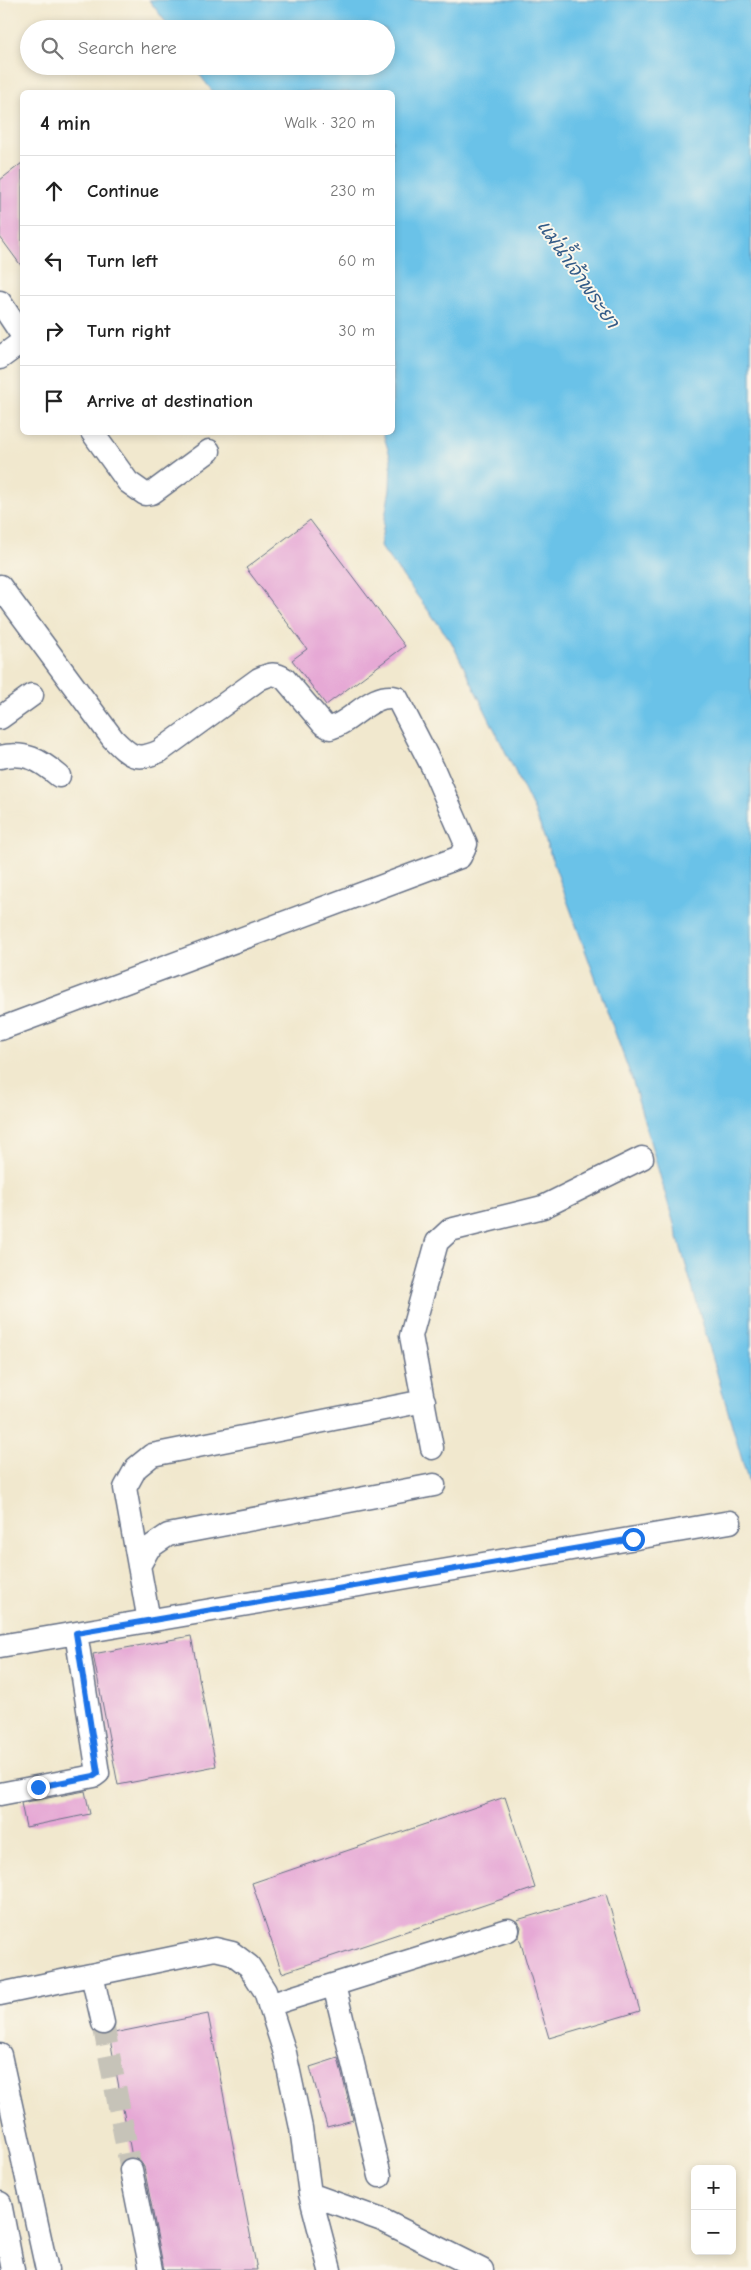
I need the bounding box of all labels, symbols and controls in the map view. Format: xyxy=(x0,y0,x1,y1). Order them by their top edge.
search box xyxy=(20,20,395,75)
icon: search xyxy=(38,34,66,62)
text: Search here xyxy=(78,37,177,59)
text: 4 min xyxy=(40,111,91,135)
text: Walk · 320 m xyxy=(284,114,375,132)
icon: ahead xyxy=(40,177,68,205)
text: Continue xyxy=(87,180,159,202)
text: 230 m xyxy=(330,182,375,200)
water label: แม่น้ำเจ้าพระยา xyxy=(533,212,630,334)
icon: left xyxy=(40,247,68,275)
text: Turn left xyxy=(87,250,158,272)
text: 60 m xyxy=(338,252,375,270)
icon: right xyxy=(40,317,68,345)
text: Turn right xyxy=(87,320,171,342)
text: 30 m xyxy=(339,322,375,340)
icon: arrive xyxy=(40,387,68,415)
text: Arrive at destination xyxy=(87,390,253,412)
route start xyxy=(622,1528,645,1551)
route end xyxy=(27,1776,50,1799)
map controls xyxy=(691,2165,736,2255)
button: + xyxy=(691,2165,736,2210)
button: − xyxy=(691,2210,736,2255)

